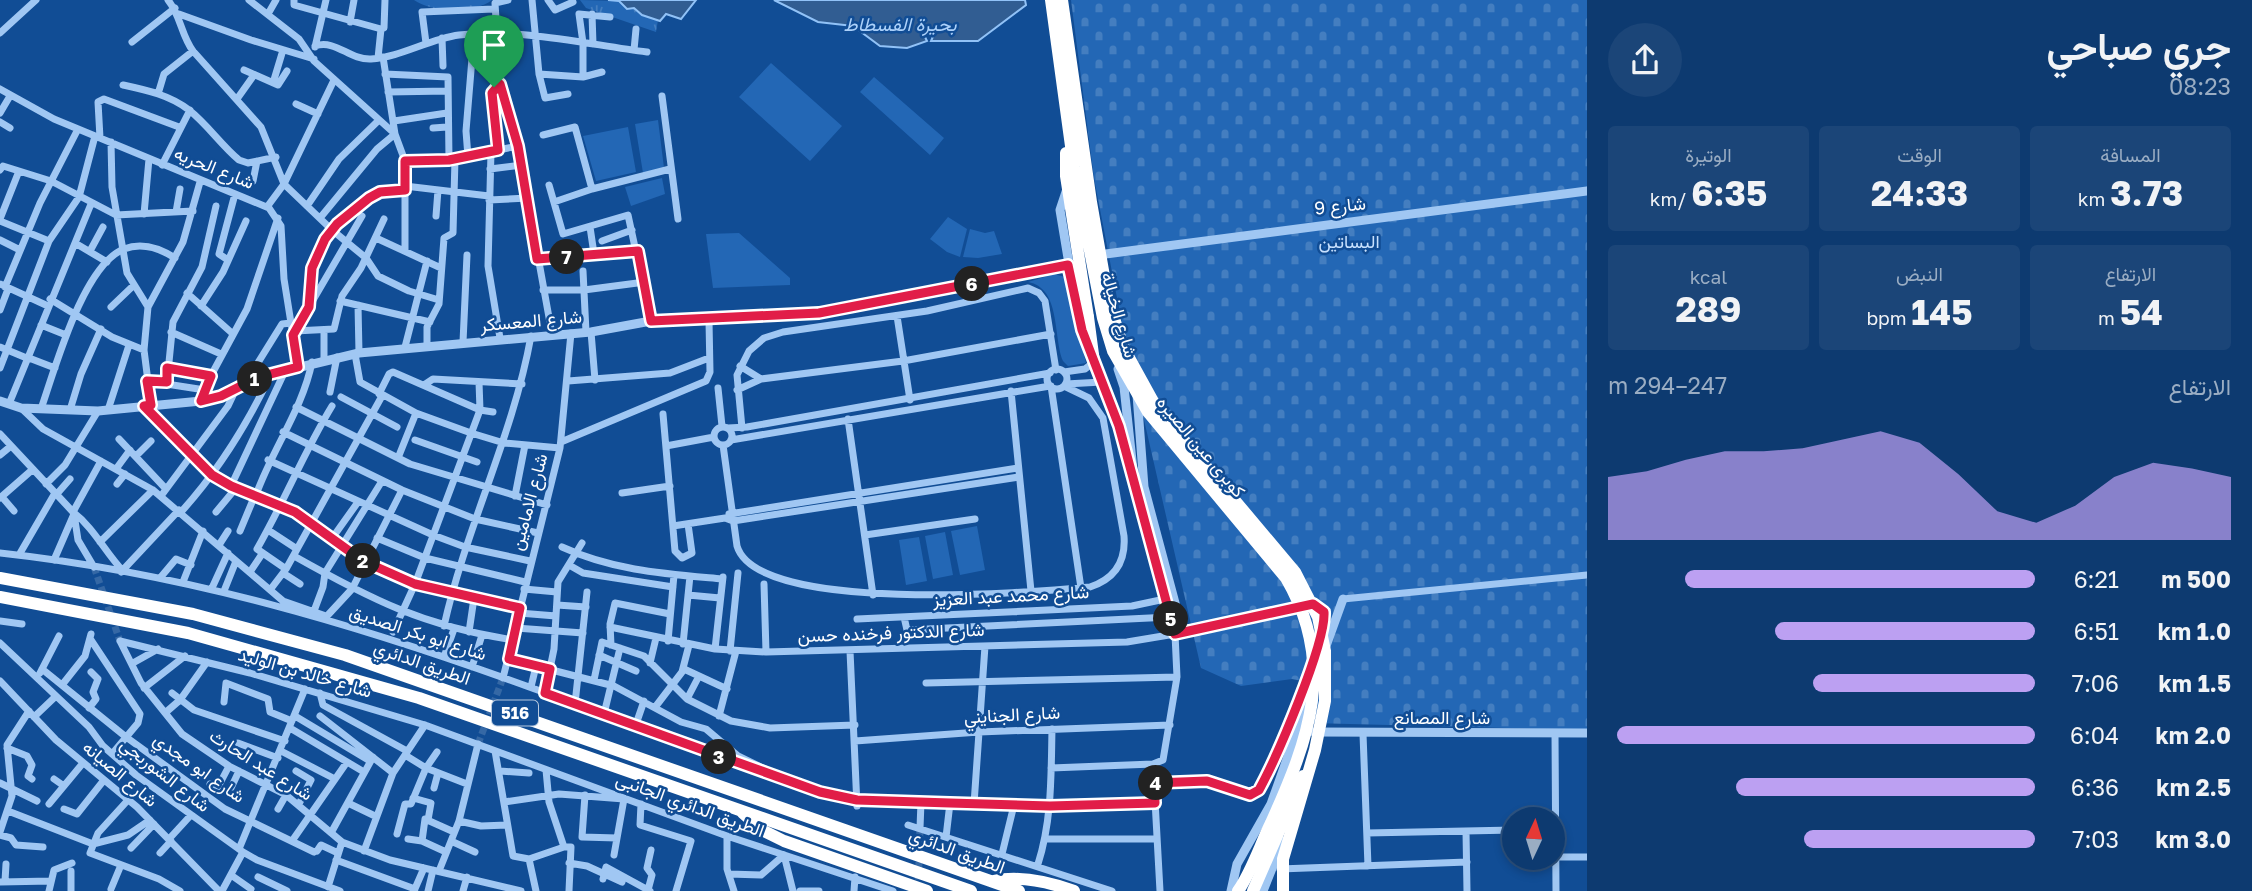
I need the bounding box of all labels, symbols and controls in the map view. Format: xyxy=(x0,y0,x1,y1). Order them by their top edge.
water label: بحيرة الفسطاط xyxy=(844,12,958,36)
pin xyxy=(464,15,524,87)
button: share xyxy=(1608,23,1682,97)
text: جري صباحي xyxy=(2047,23,2231,68)
icon: arrive xyxy=(475,26,513,64)
text: 08:23 xyxy=(2169,72,2231,100)
street label: شارع الحريه xyxy=(170,141,258,195)
text: الوتيرة xyxy=(1685,143,1732,166)
text: الوقت xyxy=(1897,143,1942,166)
text: المسافة xyxy=(2100,143,2161,166)
text: 6:35 xyxy=(1691,172,1767,214)
text: 24:33 xyxy=(1871,172,1968,214)
text: 3.73 xyxy=(2110,172,2183,214)
text: /km xyxy=(1650,187,1691,210)
text: km xyxy=(2078,187,2110,210)
street label: شارع 9 xyxy=(1313,191,1367,221)
park label: البساتين xyxy=(1318,230,1380,253)
pin: 7 xyxy=(550,240,584,274)
text: 7 xyxy=(561,245,572,268)
text: النبض xyxy=(1896,262,1943,285)
text: الارتفاع xyxy=(2105,262,2156,285)
text: kcal xyxy=(1690,265,1727,288)
pin: 6 xyxy=(954,266,990,302)
street label: شارع الخيالة xyxy=(1095,269,1143,361)
text: 6 xyxy=(965,272,978,295)
text: 289 xyxy=(1676,288,1741,330)
text: 145 xyxy=(1911,291,1973,333)
text: 54 xyxy=(2120,291,2163,333)
street label: شارع المعسكر xyxy=(478,305,583,337)
text: bpm xyxy=(1866,306,1911,329)
text: m xyxy=(2098,306,2120,329)
pin: 1 xyxy=(238,362,272,396)
text: 1 xyxy=(250,367,259,390)
text: 247–294 m xyxy=(1608,371,1727,399)
text: الارتفاع xyxy=(2169,372,2231,400)
street label: كوبرى عين الصيره xyxy=(1152,391,1250,502)
street label: شارع الامامين xyxy=(505,451,553,553)
pin: 2 xyxy=(346,544,380,578)
text: 2 xyxy=(357,549,368,572)
text: 6:21 xyxy=(2074,565,2119,593)
text: 500 m xyxy=(2161,565,2231,593)
street label: شارع محمد عبد العزيز xyxy=(931,580,1090,612)
street label: شارع ابو بكر الصديق xyxy=(347,600,489,666)
pin: 5 xyxy=(1154,602,1188,636)
text: 5 xyxy=(1165,607,1176,630)
text: 6:51 xyxy=(2074,617,2119,645)
text: 1.0 km xyxy=(2158,617,2231,645)
street label: شارع الدكتور فرخنده حسن xyxy=(797,618,985,648)
street label: الطريق الدائري xyxy=(369,635,474,694)
street label: شارع خالد بن الوليد xyxy=(235,642,375,704)
text: 7:06 xyxy=(2072,669,2119,697)
text: 1.5 km xyxy=(2159,669,2231,697)
road number: 516 xyxy=(492,700,538,726)
street label: شارع الجنايني xyxy=(963,700,1061,733)
street label: شارع المصانع xyxy=(1394,706,1490,730)
text: 6:04 xyxy=(2070,721,2119,749)
text: 2.0 km xyxy=(2155,721,2231,749)
street label: شارع عبد الحارث xyxy=(205,724,317,806)
street label: شارع ابو مجدي xyxy=(147,728,250,811)
street label: شارع الشوربجي xyxy=(113,732,215,820)
street label: شارع الصيانه xyxy=(77,735,163,813)
pin: 3 xyxy=(702,740,736,774)
text: 3 xyxy=(713,745,724,768)
pin: 4 xyxy=(1138,766,1174,800)
street label: الطريق الدائري الجانبى xyxy=(611,767,768,846)
text: 4 xyxy=(1150,771,1161,794)
text: 6:36 xyxy=(2071,773,2119,801)
text: 2.5 km xyxy=(2156,773,2231,801)
north arrow xyxy=(1502,807,1564,870)
map controls xyxy=(1502,807,1565,870)
street label: الطريق الدائري xyxy=(905,822,1008,882)
text: 7:03 xyxy=(2072,825,2119,853)
text: 3.0 km xyxy=(2155,825,2231,853)

